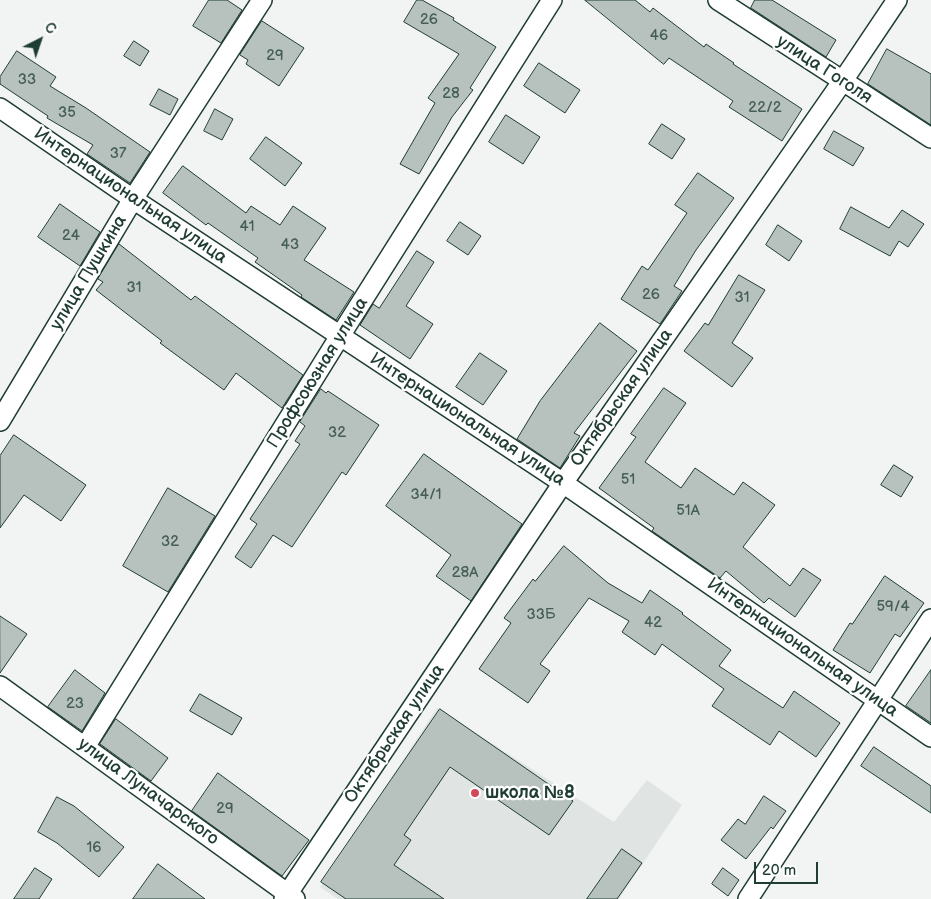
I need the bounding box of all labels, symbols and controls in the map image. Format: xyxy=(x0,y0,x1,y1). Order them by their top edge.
house number: 26 xyxy=(420,11,438,29)
north arrow xyxy=(15,15,65,65)
text: С xyxy=(41,19,59,38)
house number: 46 xyxy=(650,27,668,45)
street label: улица Гоголя xyxy=(772,31,876,109)
house number: 29 xyxy=(266,47,284,65)
house number: 33 xyxy=(18,71,36,89)
house number: 28 xyxy=(442,85,460,103)
house number: 22/2 xyxy=(748,99,782,117)
house number: 35 xyxy=(58,104,76,122)
street label: Интернациональная улица xyxy=(29,123,231,269)
house number: 37 xyxy=(110,145,126,163)
street label: улица Пушкина xyxy=(46,211,132,335)
house number: 41 xyxy=(240,218,254,236)
house number: 24 xyxy=(62,227,80,245)
house number: 43 xyxy=(281,236,299,254)
house number: 31 xyxy=(126,279,142,297)
house number: 26 xyxy=(642,286,660,304)
house number: 31 xyxy=(734,289,750,307)
street label: Профсоюзная улица xyxy=(263,294,373,452)
street label: Октябрьская улица xyxy=(566,325,678,471)
street label: Интернациональная улица xyxy=(365,349,569,491)
house number: 32 xyxy=(328,424,346,442)
house number: 51 xyxy=(621,471,635,489)
house number: 34/1 xyxy=(411,486,441,504)
house number: 51А xyxy=(676,502,700,520)
house number: 32 xyxy=(161,533,179,551)
house number: 28А xyxy=(452,564,478,582)
street label: Интернациональная улица xyxy=(702,574,902,722)
house number: 59/4 xyxy=(876,598,910,616)
house number: 33Б xyxy=(527,606,555,624)
house number: 42 xyxy=(644,614,662,632)
street label: Октябрьская улица xyxy=(340,660,450,808)
house number: 23 xyxy=(66,695,84,713)
street label: улица Луначарского xyxy=(73,734,223,850)
place label: школа №8 xyxy=(485,782,575,804)
marker: школа №8 xyxy=(469,787,481,799)
house number: 29 xyxy=(216,800,234,818)
house number: 16 xyxy=(87,839,101,857)
scale bar xyxy=(756,852,820,884)
text: 20 m xyxy=(762,861,796,880)

